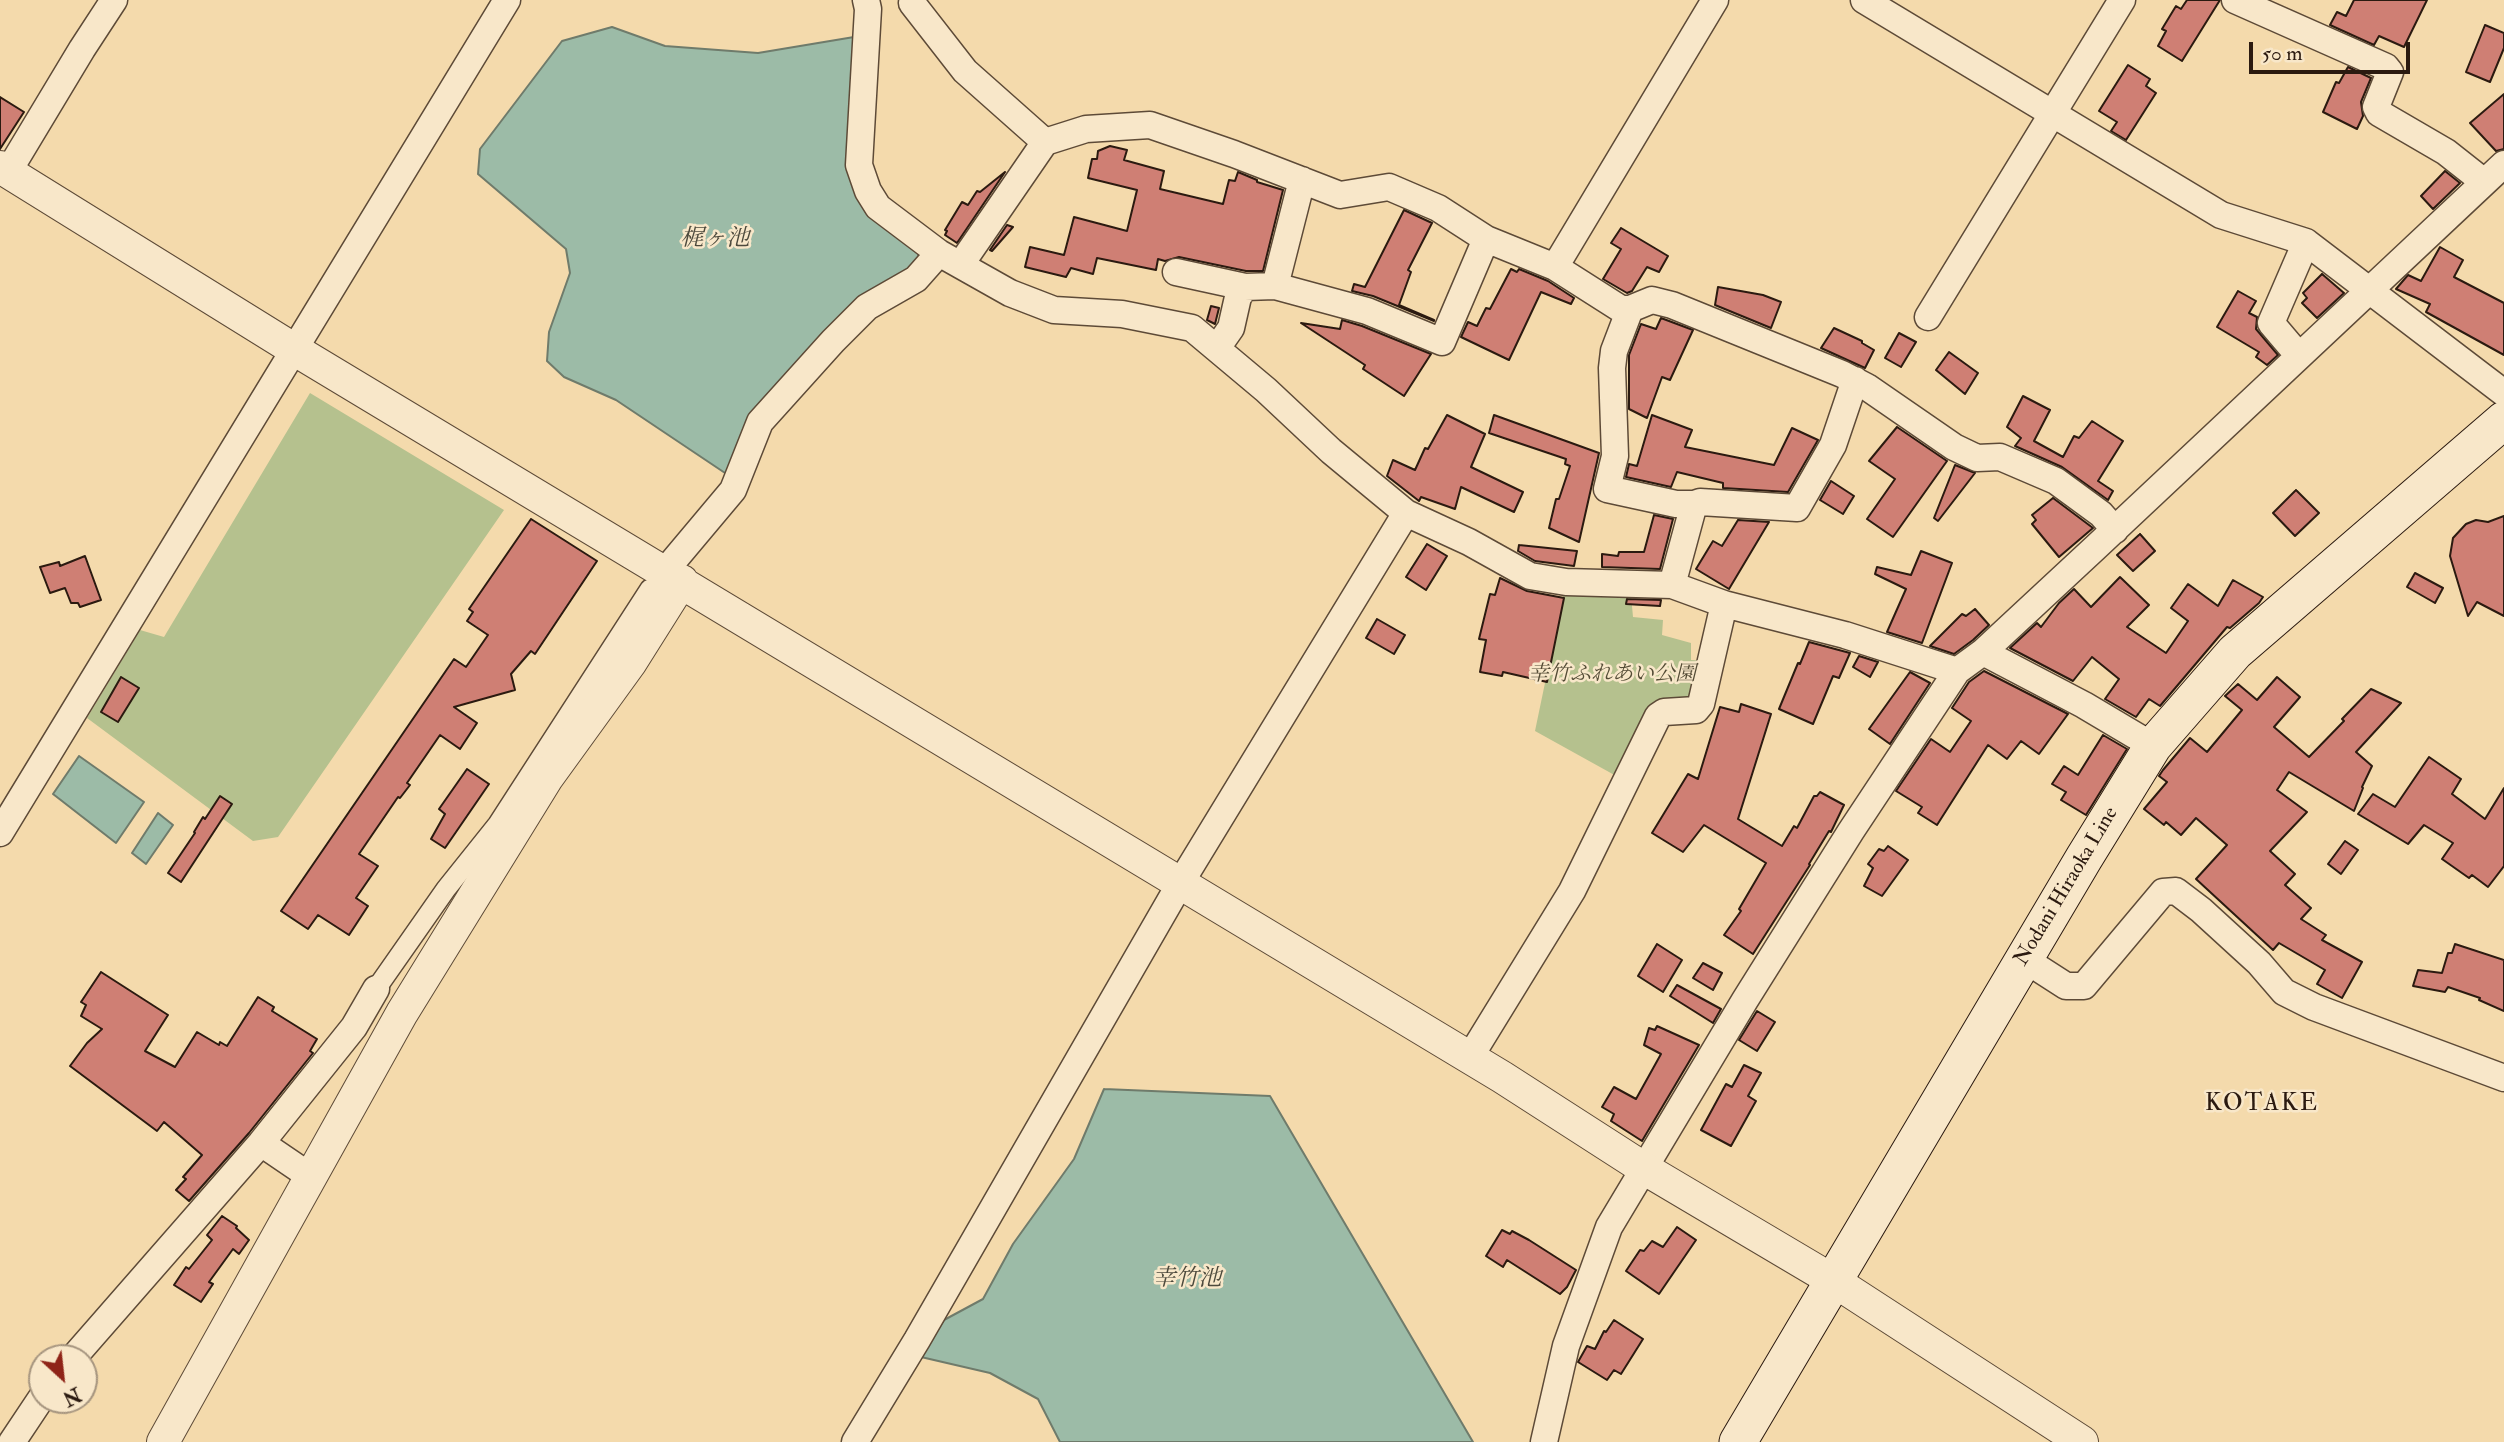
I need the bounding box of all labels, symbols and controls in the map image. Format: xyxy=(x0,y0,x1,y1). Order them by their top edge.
scale bar xyxy=(2252,28,2413,72)
text: 50 m xyxy=(2262,40,2303,67)
water label: 梶ヶ池 xyxy=(681,226,749,254)
park label: 幸竹ふれあい公園 xyxy=(1528,662,1696,688)
street label: Nodani Hiraoka Line xyxy=(2010,803,2124,971)
district label: KOTAKE xyxy=(2206,1091,2318,1119)
water label: 幸竹池 xyxy=(1153,1266,1221,1294)
north arrow xyxy=(28,1344,98,1414)
text: N xyxy=(59,1381,85,1410)

